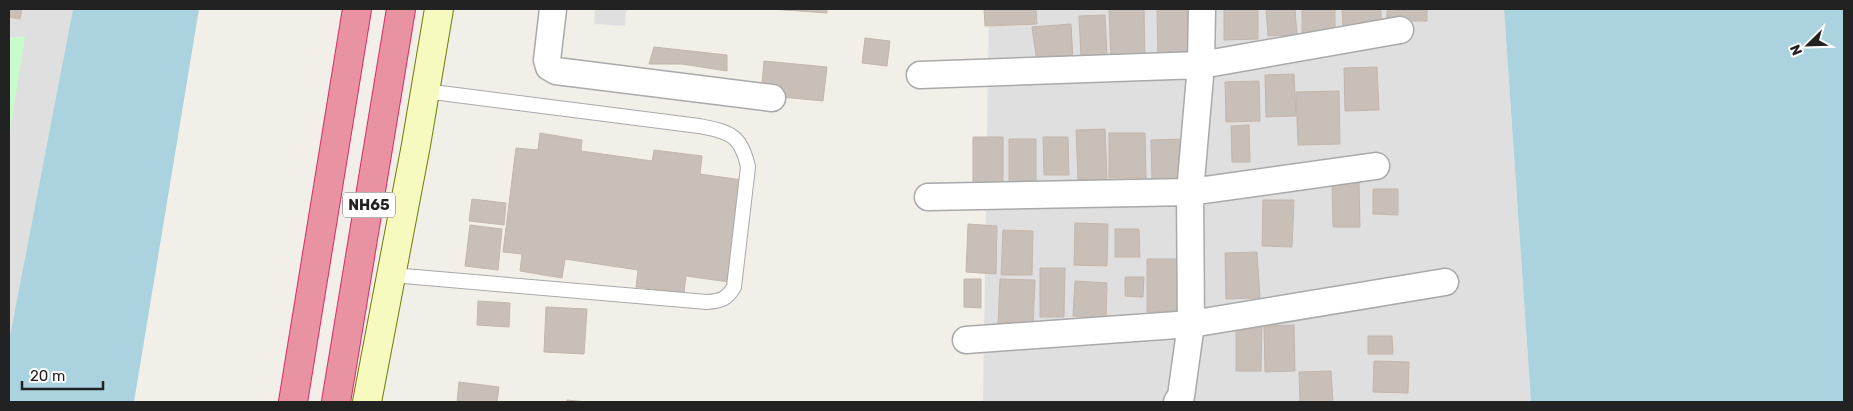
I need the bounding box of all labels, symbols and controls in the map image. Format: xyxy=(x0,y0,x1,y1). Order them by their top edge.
north arrow xyxy=(1783,20,1833,70)
text: N xyxy=(1787,42,1806,58)
road number: NH65 xyxy=(343,192,395,218)
scale bar xyxy=(22,358,104,390)
text: 20 m xyxy=(30,367,65,385)

